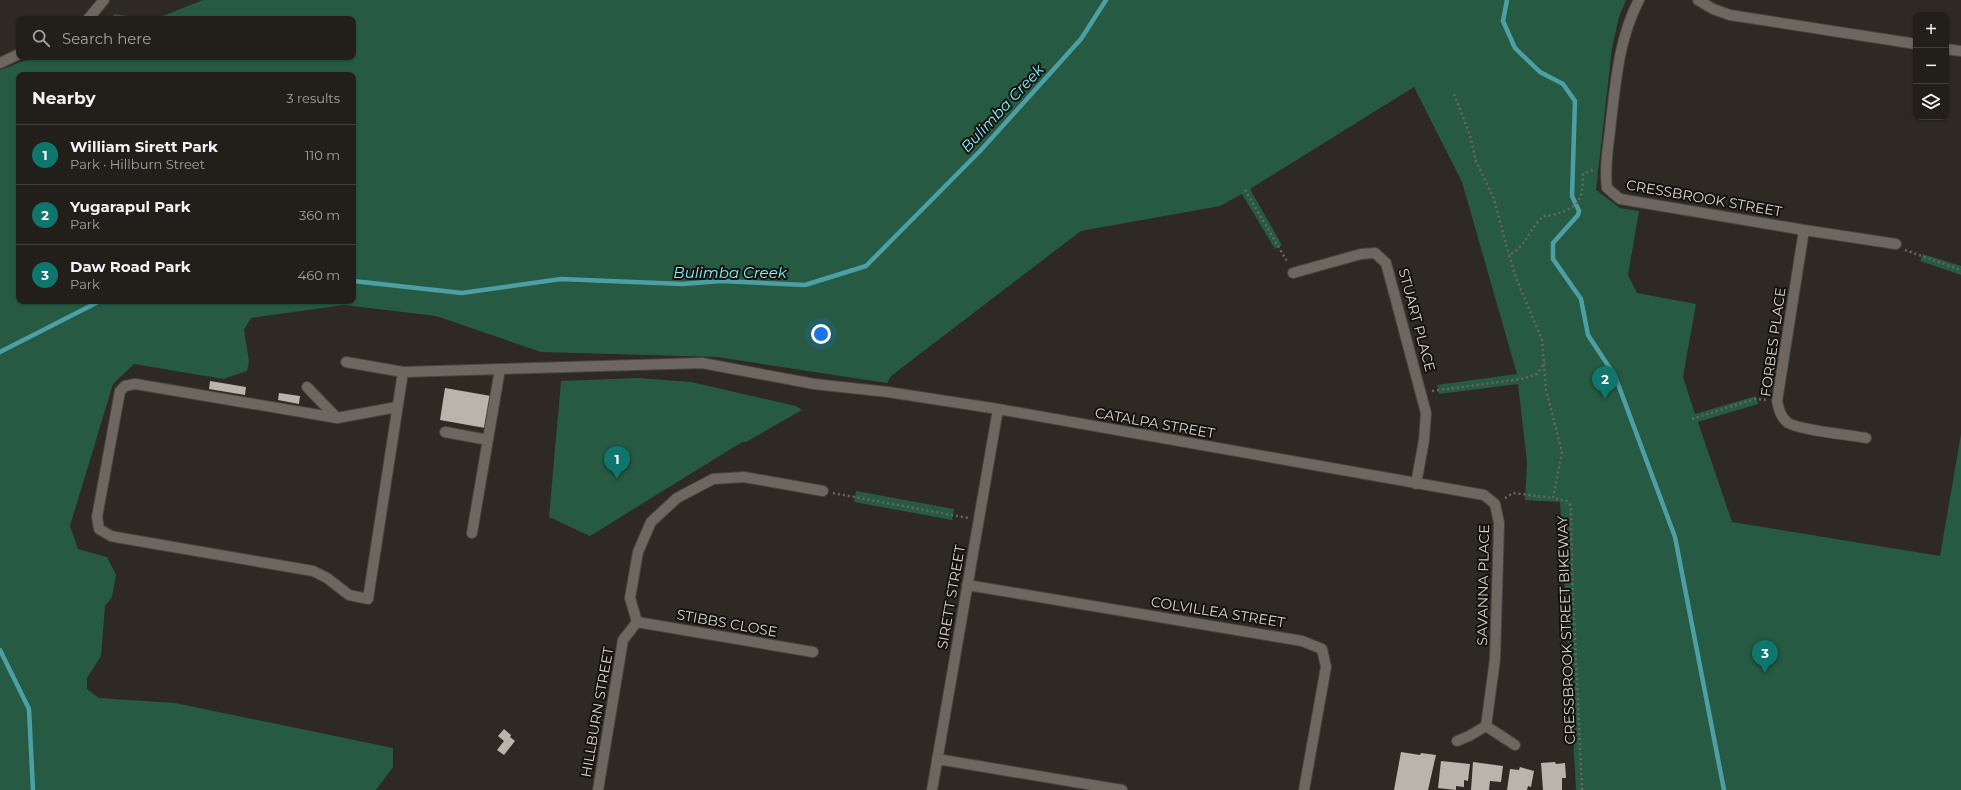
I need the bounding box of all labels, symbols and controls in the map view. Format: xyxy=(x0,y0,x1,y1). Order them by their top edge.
map controls xyxy=(1913,12,1949,120)
button: + xyxy=(1913,12,1949,48)
search box xyxy=(16,16,356,60)
icon: search xyxy=(30,27,52,49)
text: Search here xyxy=(62,29,151,48)
button: − xyxy=(1913,48,1949,84)
water label: Bulimba Creek xyxy=(956,59,1048,156)
button: layers xyxy=(1913,84,1949,120)
text: Nearby xyxy=(32,88,96,108)
text: 3 results xyxy=(286,90,340,106)
text: William Sirett Park xyxy=(70,137,218,156)
text: 1 xyxy=(42,147,48,163)
text: 110 m xyxy=(305,147,340,163)
text: Park · Hillburn Street xyxy=(70,156,205,172)
street label: CRESSBROOK STREET xyxy=(1625,175,1783,221)
text: Yugarapul Park xyxy=(70,197,190,216)
text: 2 xyxy=(41,207,49,223)
text: 360 m xyxy=(299,207,340,223)
text: Park xyxy=(70,216,100,232)
text: Daw Road Park xyxy=(70,257,191,276)
water label: Bulimba Creek xyxy=(673,263,788,282)
street label: STUART PLACE xyxy=(1395,266,1439,374)
text: 3 xyxy=(41,267,49,283)
text: 460 m xyxy=(298,267,340,283)
text: Park xyxy=(70,276,100,292)
street label: FORBES PLACE xyxy=(1756,286,1790,398)
your location xyxy=(811,324,831,344)
pin: 2 xyxy=(1592,366,1618,399)
street label: CATALPA STREET xyxy=(1094,404,1216,442)
pin: 1 xyxy=(604,446,630,479)
street label: CRESSBROOK STREET BIKEWAY xyxy=(1553,515,1579,745)
street label: SAVANNA PLACE xyxy=(1473,524,1493,646)
street label: SIRETT STREET xyxy=(933,543,969,651)
street label: COLVILLEA STREET xyxy=(1150,593,1286,631)
street label: STIBBS CLOSE xyxy=(675,605,779,641)
pin: 3 xyxy=(1752,640,1778,673)
street label: HILLBURN STREET xyxy=(577,645,617,779)

